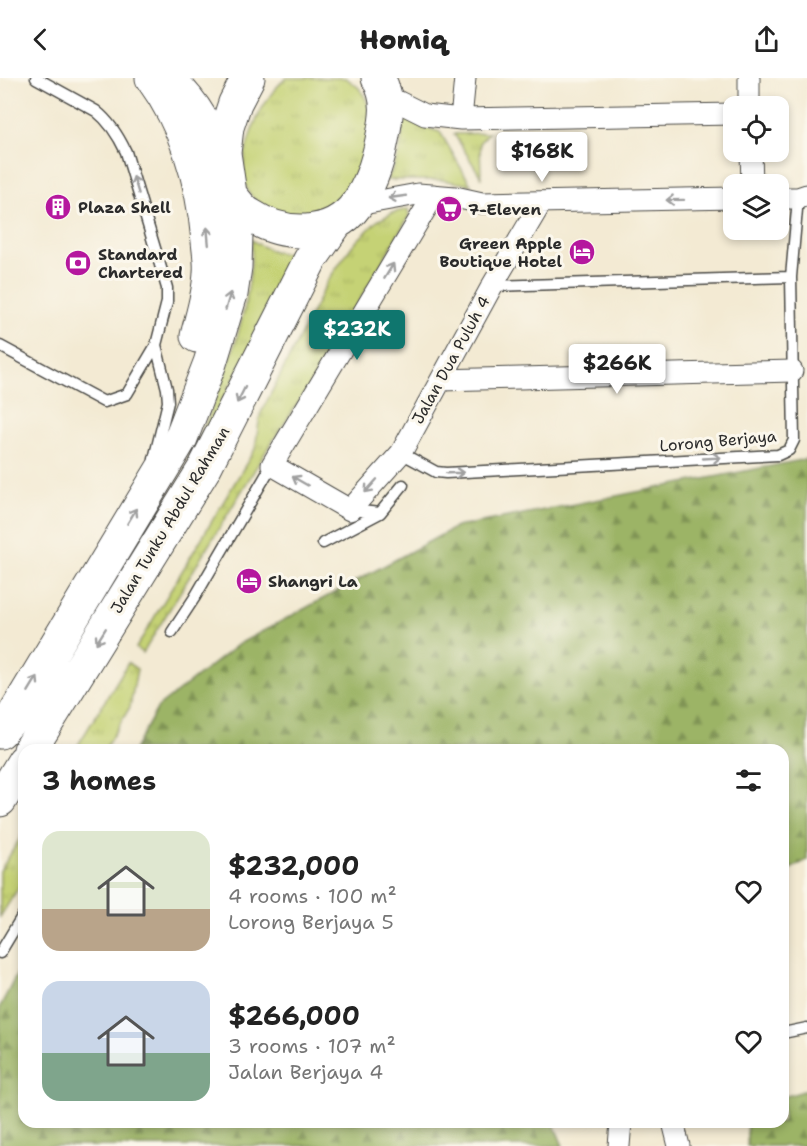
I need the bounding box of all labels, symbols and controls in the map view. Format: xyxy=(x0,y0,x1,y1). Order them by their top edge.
text: Homiq xyxy=(359,21,448,58)
icon: back xyxy=(24,23,57,56)
icon: share xyxy=(750,23,783,56)
map controls xyxy=(723,96,789,240)
button: locate xyxy=(723,96,789,162)
pin: $168K xyxy=(500,132,584,183)
text: $168K xyxy=(510,138,574,164)
button: layers xyxy=(723,174,789,240)
one-way arrow xyxy=(130,175,141,194)
one-way arrow xyxy=(388,191,408,202)
building icon: Plaza Shell xyxy=(43,192,73,222)
supermarket icon: 7-Eleven xyxy=(434,194,464,224)
one-way arrow xyxy=(666,194,686,205)
place label: Plaza Shell xyxy=(78,197,171,218)
place label: 7-Eleven xyxy=(468,199,541,220)
one-way arrow xyxy=(202,227,213,247)
place label: Green Apple Boutique Hotel xyxy=(439,233,562,272)
hotel icon: Green Apple Boutique Hotel xyxy=(567,237,597,267)
place label: Standard Chartered xyxy=(98,244,183,283)
bank icon: Standard Chartered xyxy=(63,248,93,278)
one-way arrow xyxy=(383,263,395,280)
one-way arrow xyxy=(223,292,235,311)
street label: Jalan Dua Puluh 4 xyxy=(407,292,495,428)
pin: $232K xyxy=(315,310,399,361)
text: $232K xyxy=(323,316,391,342)
pin: $266K xyxy=(575,344,659,395)
text: $266K xyxy=(583,350,651,376)
one-way arrow xyxy=(235,386,247,404)
street label: Jalan Tunku Abdul Rahman xyxy=(106,423,234,617)
street label: Lorong Berjaya xyxy=(659,425,777,457)
one-way arrow xyxy=(702,453,722,464)
one-way arrow xyxy=(444,467,464,478)
one-way arrow xyxy=(291,474,308,486)
one-way arrow xyxy=(364,479,378,494)
one-way arrow xyxy=(127,508,139,525)
hotel icon: Shangri La xyxy=(234,566,264,596)
place label: Shangri La xyxy=(268,571,358,592)
one-way arrow xyxy=(94,627,106,644)
one-way arrow xyxy=(27,676,39,693)
text: 3 homes xyxy=(42,763,156,798)
icon: filters xyxy=(732,764,765,797)
text: $232,000 xyxy=(228,848,359,883)
icon: home xyxy=(90,855,162,927)
icon: heart xyxy=(732,875,765,908)
text: 4 rooms · 100 m² xyxy=(228,883,397,909)
text: Lorong Berjaya 5 xyxy=(228,909,394,935)
text: $266,000 xyxy=(228,998,360,1033)
icon: home xyxy=(90,1005,162,1077)
icon: heart xyxy=(732,1025,765,1058)
text: 3 rooms · 107 m² xyxy=(228,1033,396,1059)
text: Jalan Berjaya 4 xyxy=(228,1059,383,1085)

